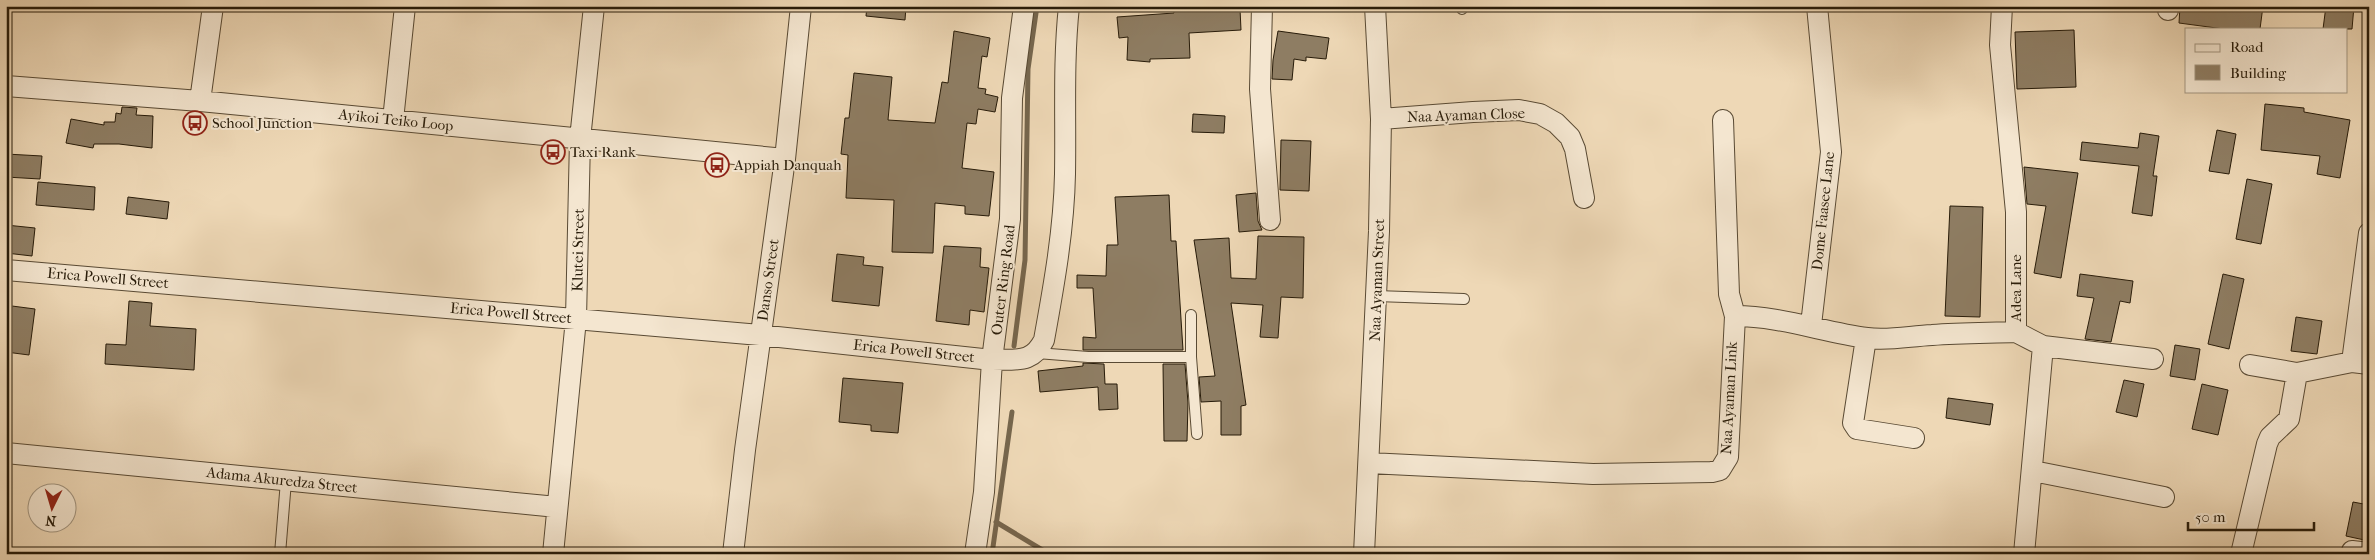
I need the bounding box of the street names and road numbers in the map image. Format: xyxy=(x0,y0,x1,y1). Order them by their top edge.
street label: Naa Ayaman Close xyxy=(1407,104,1526,126)
street label: Ayikoi Teiko Loop xyxy=(337,105,454,135)
street label: Dome Faasee Lane xyxy=(1808,150,1838,271)
street label: Klutei Street xyxy=(568,208,588,292)
street label: Naa Ayaman Street xyxy=(1366,218,1388,342)
street label: Outer Ring Road xyxy=(987,223,1019,336)
street label: Danso Street xyxy=(753,237,783,322)
street label: Adea Lane xyxy=(2007,254,2025,323)
street label: Erica Powell Street xyxy=(46,264,170,292)
street label: Erica Powell Street xyxy=(449,299,573,327)
street label: Erica Powell Street xyxy=(852,336,976,366)
street label: Naa Ayaman Link xyxy=(1717,341,1741,455)
street label: Adama Akuredza Street xyxy=(205,463,359,497)

